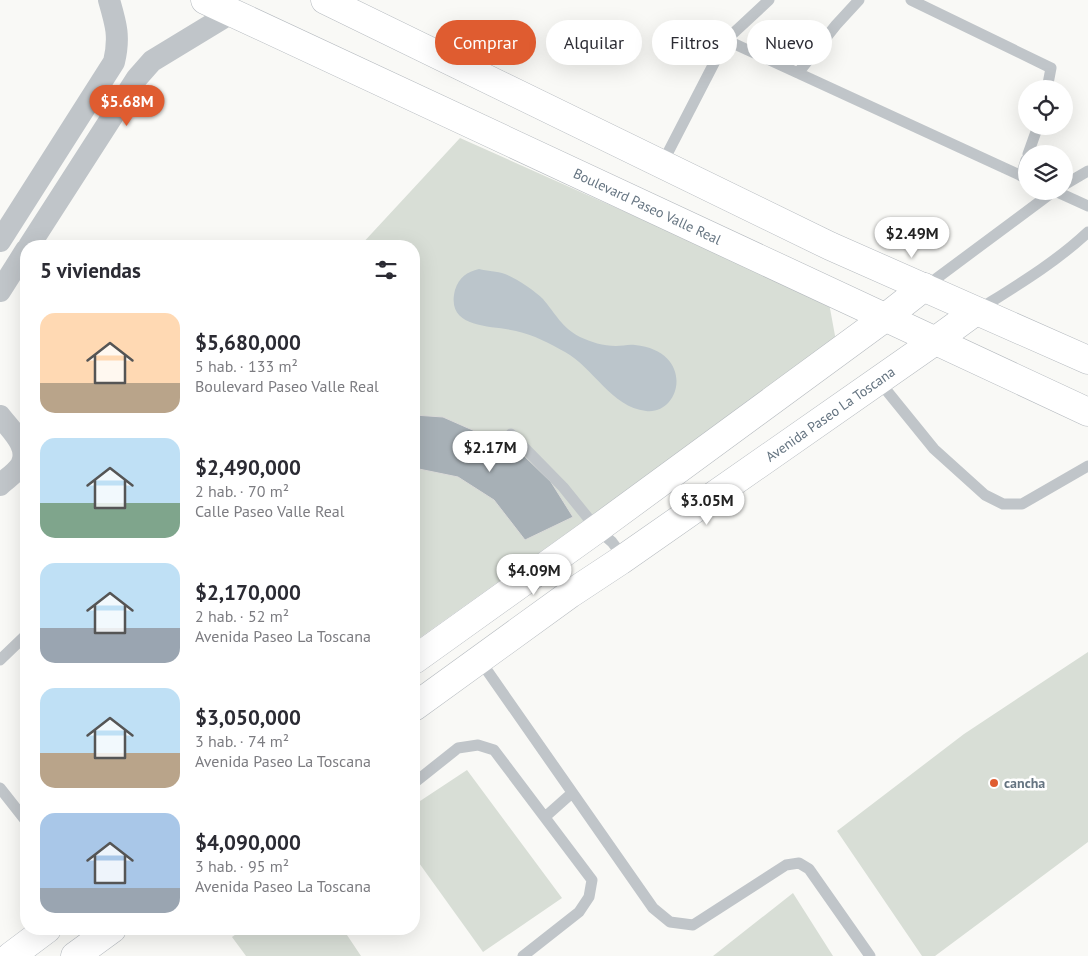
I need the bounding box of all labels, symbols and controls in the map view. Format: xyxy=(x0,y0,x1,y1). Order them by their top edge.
chip: Comprar xyxy=(435,20,536,65)
chip: Alquilar xyxy=(546,20,642,65)
chip: Filtros xyxy=(652,20,737,65)
chip: Nuevo xyxy=(747,20,832,65)
map controls xyxy=(1018,80,1073,200)
button: locate xyxy=(1018,80,1073,135)
pin: $5.68M xyxy=(86,84,168,127)
text: $5.68M xyxy=(100,91,154,111)
button: layers xyxy=(1018,145,1073,200)
street label: Boulevard Paseo Valle Real xyxy=(570,164,724,249)
pin: $2.49M xyxy=(871,216,953,259)
text: $2.49M xyxy=(885,223,939,243)
icon: filters xyxy=(372,256,400,284)
text: 5 viviendas xyxy=(40,257,141,284)
text: $5,680,000 xyxy=(195,329,301,356)
icon: home xyxy=(80,333,140,393)
text: 5 hab. · 133 m² xyxy=(195,356,298,376)
street label: Avenida Paseo La Toscana xyxy=(762,363,899,466)
text: Boulevard Paseo Valle Real xyxy=(195,376,379,396)
pin: $2.17M xyxy=(449,430,531,473)
text: $2.17M xyxy=(463,437,517,457)
text: $2,490,000 xyxy=(195,454,301,481)
icon: home xyxy=(80,458,140,518)
text: 2 hab. · 70 m² xyxy=(195,481,289,501)
pin: $3.05M xyxy=(666,484,748,526)
text: $3.05M xyxy=(680,490,734,510)
text: Calle Paseo Valle Real xyxy=(195,501,344,521)
pin: $4.09M xyxy=(493,554,575,596)
text: $4.09M xyxy=(507,560,561,580)
text: $2,170,000 xyxy=(195,579,301,606)
icon: home xyxy=(80,583,140,643)
text: 2 hab. · 52 m² xyxy=(195,606,289,626)
text: Avenida Paseo La Toscana xyxy=(195,626,371,646)
text: $3,050,000 xyxy=(195,704,301,731)
icon: home xyxy=(80,708,140,768)
text: 3 hab. · 74 m² xyxy=(195,731,289,751)
text: Avenida Paseo La Toscana xyxy=(195,751,371,771)
place label: cancha xyxy=(1004,774,1045,792)
marker: cancha xyxy=(988,777,1000,789)
text: $4,090,000 xyxy=(195,829,301,856)
icon: home xyxy=(80,833,140,893)
text: 3 hab. · 95 m² xyxy=(195,856,289,876)
text: Avenida Paseo La Toscana xyxy=(195,876,371,896)

